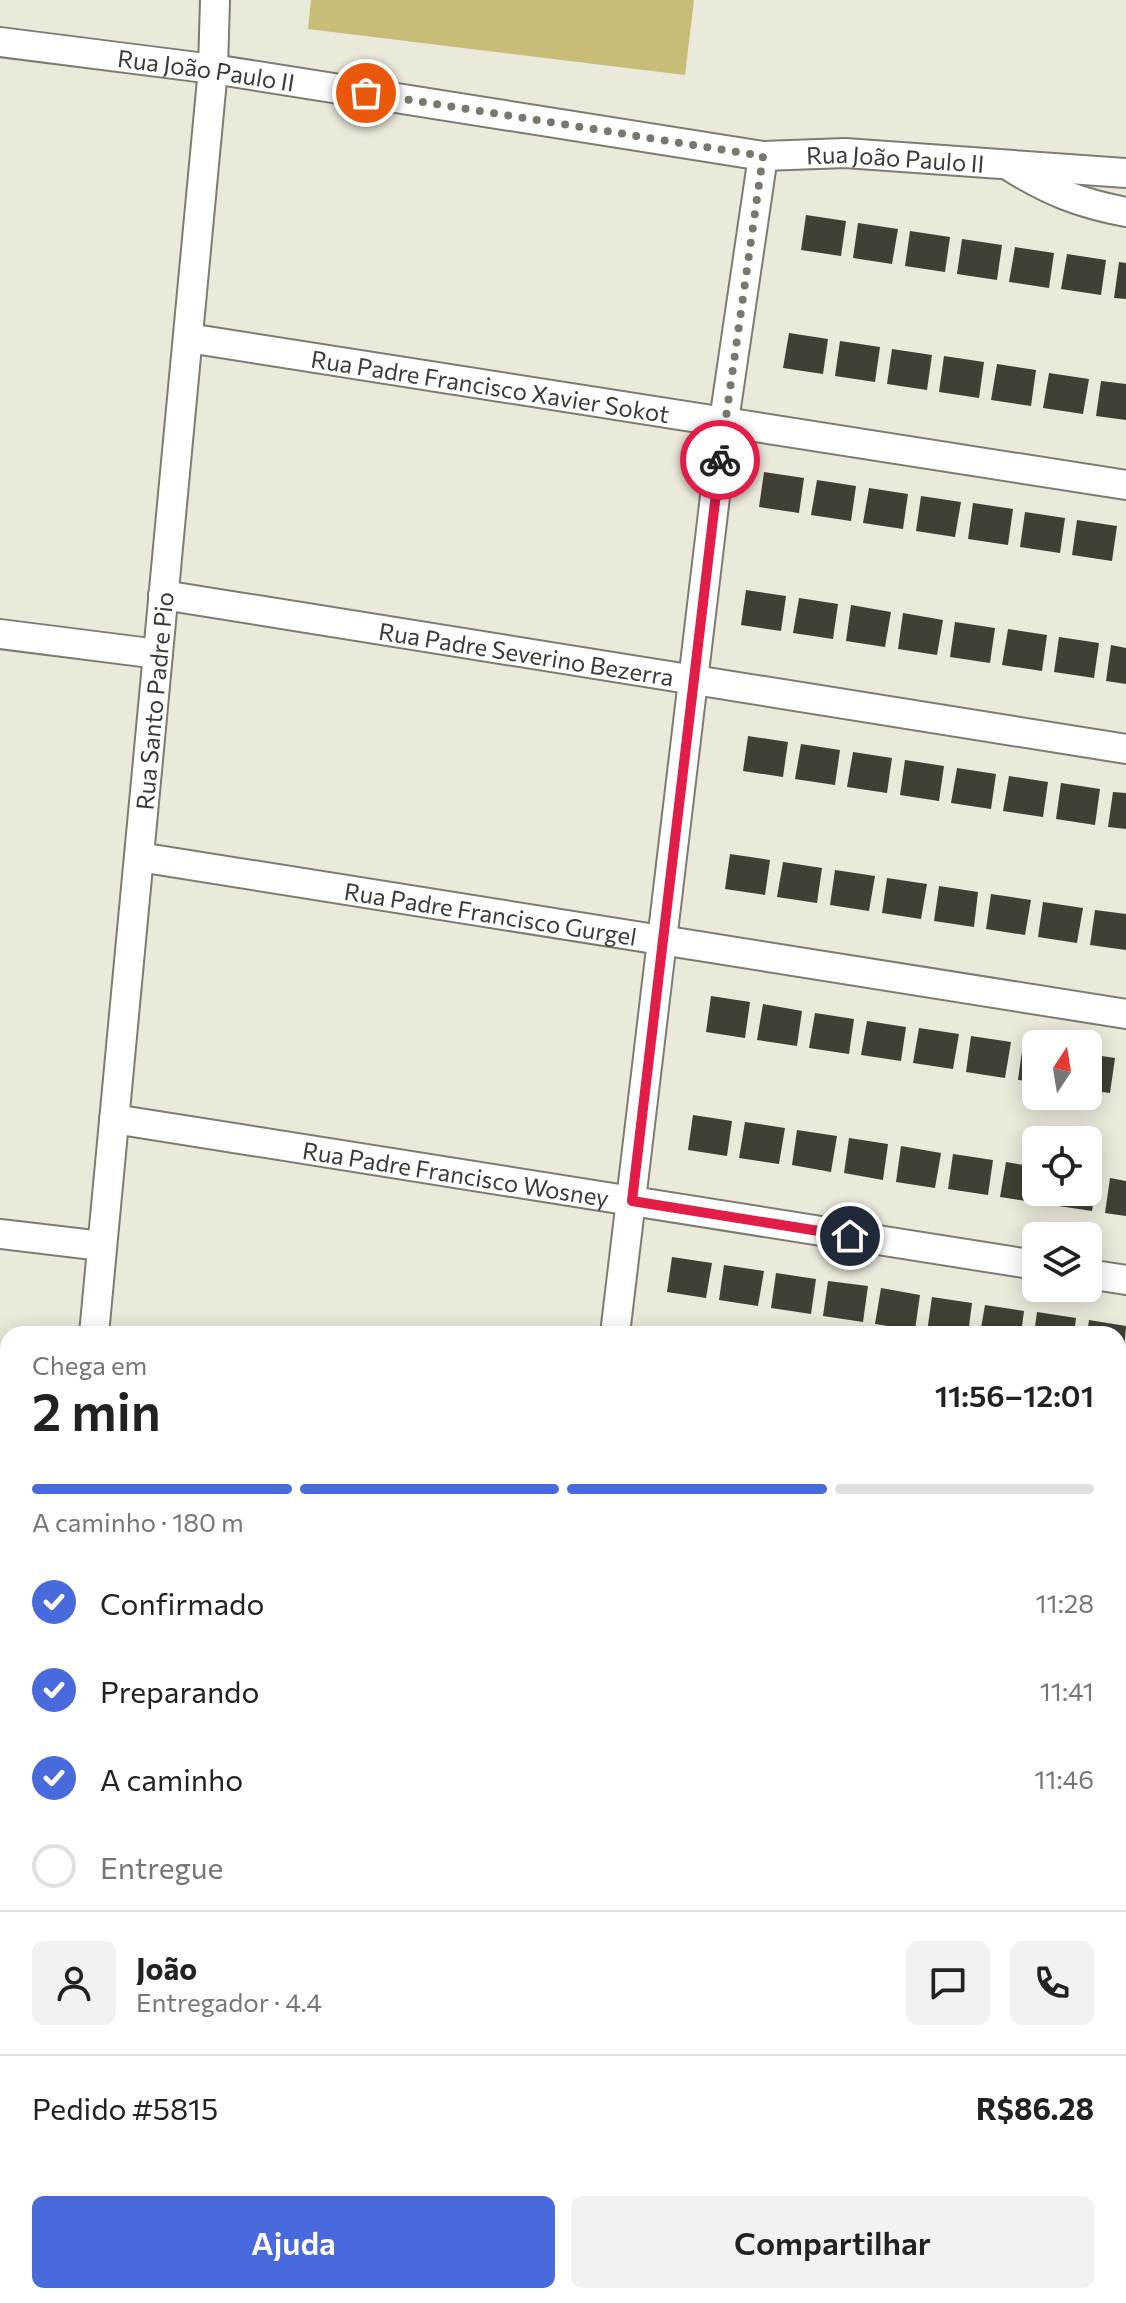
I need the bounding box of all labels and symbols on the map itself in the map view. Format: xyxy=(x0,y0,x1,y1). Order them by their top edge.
street label: Rua João Paulo II xyxy=(116,43,297,96)
pin xyxy=(332,59,400,127)
street label: Rua João Paulo II xyxy=(805,138,985,177)
street label: Rua Padre Francisco Xavier Sokot xyxy=(309,343,672,428)
courier xyxy=(680,420,760,500)
street label: Rua Santo Padre Pio xyxy=(129,590,178,811)
street label: Rua Padre Severino Bezerra xyxy=(377,615,676,691)
street label: Rua Padre Francisco Gurgel xyxy=(342,875,639,950)
north arrow xyxy=(1022,1030,1102,1110)
street label: Rua Padre Francisco Wosney xyxy=(300,1135,611,1212)
pin xyxy=(816,1202,884,1270)

